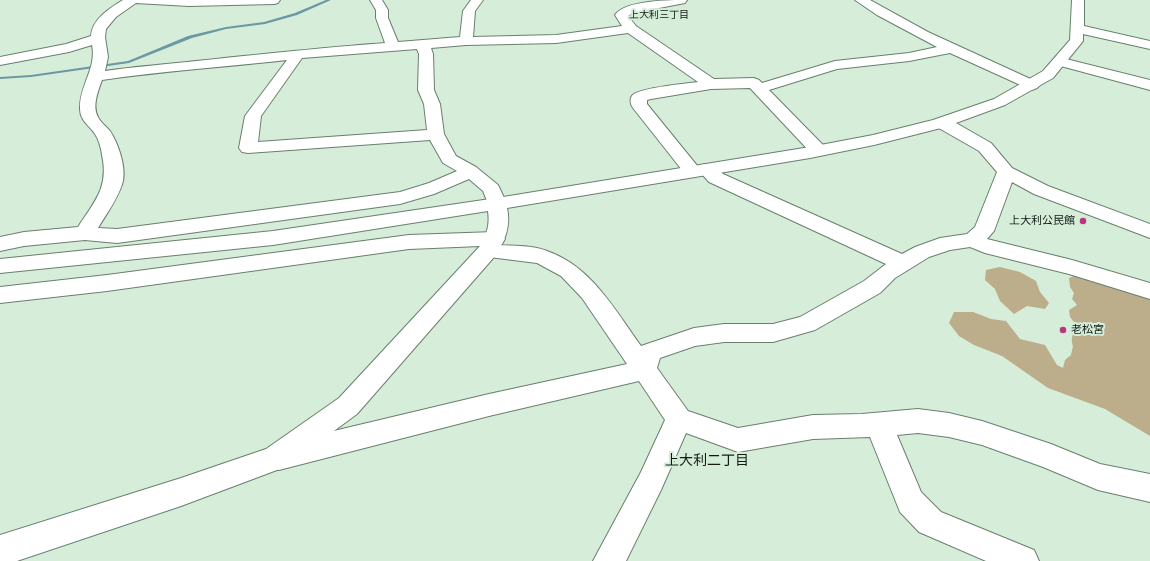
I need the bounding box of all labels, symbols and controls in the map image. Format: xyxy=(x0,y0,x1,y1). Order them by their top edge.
district label: 上大利三丁目 xyxy=(629,10,689,22)
place label: 上大利公民館 xyxy=(1009,214,1075,228)
marker: 上大利公民館 xyxy=(1078,216,1088,226)
place label: 老松宮 xyxy=(1071,323,1104,337)
marker: 老松宮 xyxy=(1058,325,1068,335)
district label: 上大利二丁目 xyxy=(665,454,749,470)

